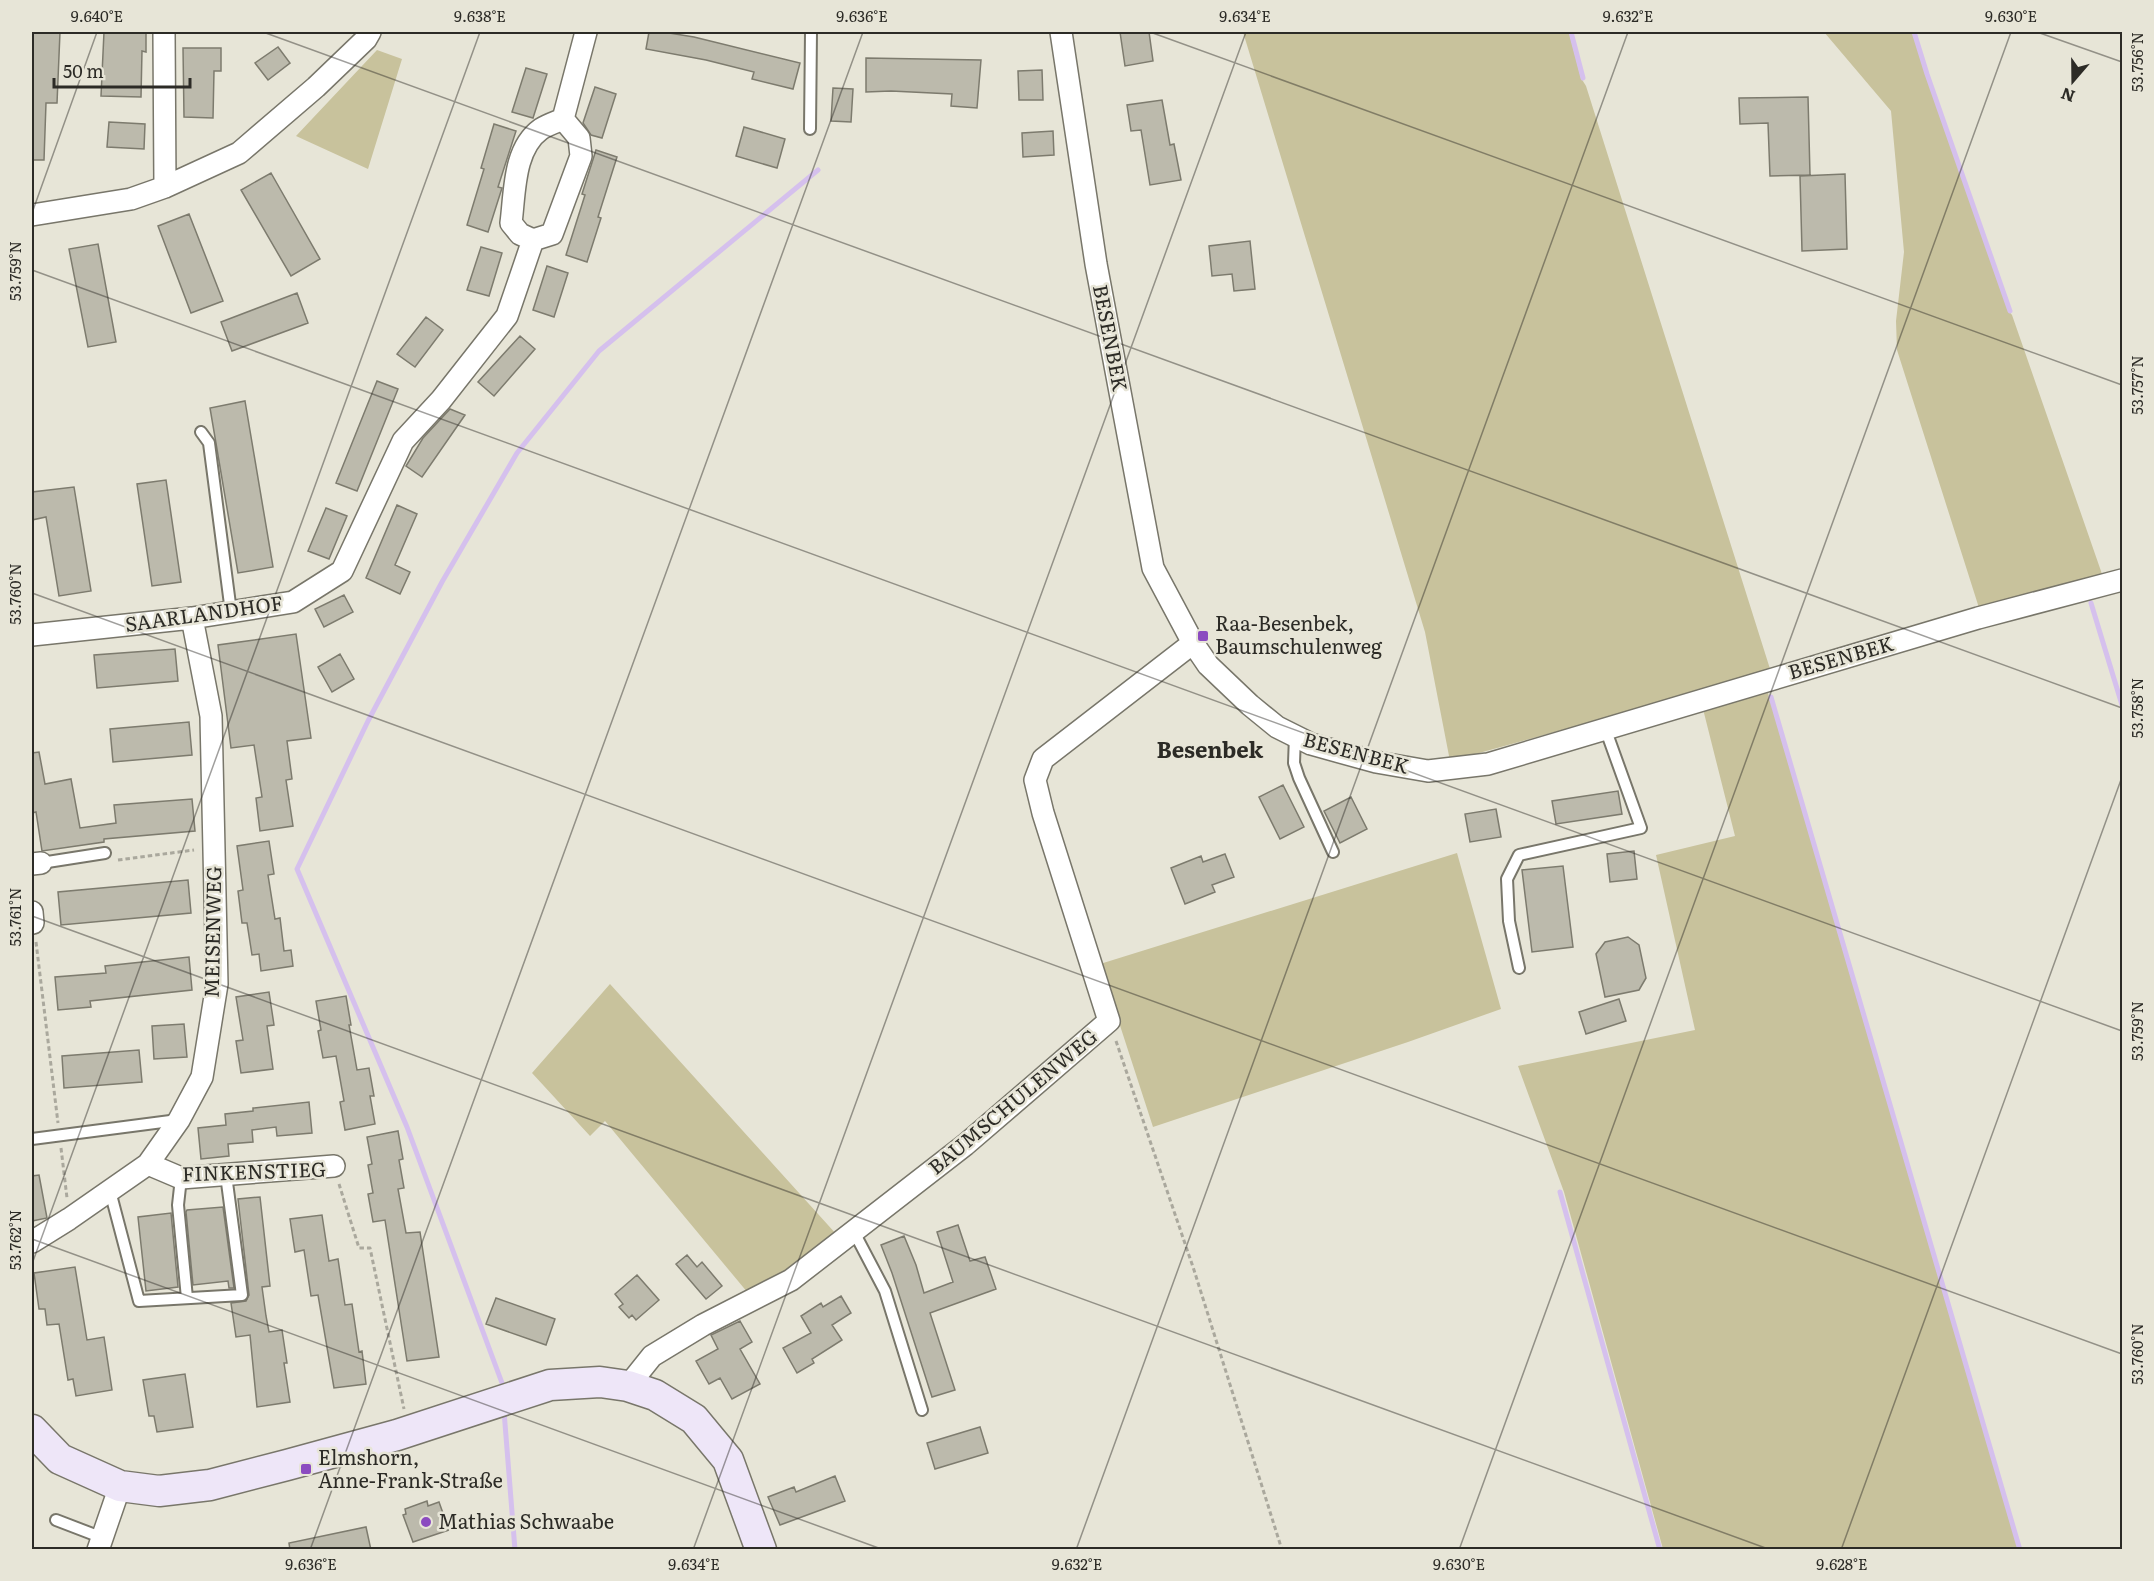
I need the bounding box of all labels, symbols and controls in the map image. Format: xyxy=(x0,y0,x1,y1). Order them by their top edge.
text: 9.640°E xyxy=(71,4,123,27)
text: 9.638°E xyxy=(454,4,506,27)
text: 9.636°E xyxy=(836,4,888,27)
text: 9.634°E xyxy=(1219,4,1271,27)
text: 9.632°E xyxy=(1603,4,1653,27)
text: 9.630°E xyxy=(1985,4,2037,27)
text: 53.756°N xyxy=(2125,32,2148,92)
scale bar xyxy=(54,51,190,89)
north arrow xyxy=(2043,51,2103,111)
text: 50 m xyxy=(63,57,104,84)
text: N xyxy=(2057,82,2078,110)
text: 53.759°N xyxy=(3,241,26,301)
street label: BESENBEK xyxy=(1087,282,1137,394)
text: 53.757°N xyxy=(2125,355,2148,415)
text: 53.760°N xyxy=(3,563,26,625)
street label: SAARLANDHOF xyxy=(123,586,285,638)
place label: Raa-Besenbek, Baumschulenweg xyxy=(1215,607,1383,660)
street label: BESENBEK xyxy=(1784,627,1897,685)
marker: Raa-Besenbek, Baumschulenweg xyxy=(1196,629,1210,643)
text: 53.758°N xyxy=(2125,678,2148,738)
street label: BESENBEK xyxy=(1300,723,1413,780)
district label: Besenbek xyxy=(1157,732,1264,765)
street label: MEISENWEG xyxy=(195,866,227,998)
text: 53.761°N xyxy=(3,887,26,947)
text: 53.759°N xyxy=(2125,1001,2148,1061)
street label: BAUMSCHULENWEG xyxy=(920,1021,1103,1180)
street label: FINKENSTIEG xyxy=(181,1152,326,1188)
text: 53.762°N xyxy=(3,1210,26,1270)
text: 53.760°N xyxy=(2125,1323,2148,1385)
place label: Elmshorn, Anne-Frank-Straße xyxy=(318,1441,503,1494)
marker: Elmshorn, Anne-Frank-Straße xyxy=(299,1462,313,1476)
place label: Mathias Schwaabe xyxy=(438,1505,614,1535)
marker: Mathias Schwaabe xyxy=(419,1515,433,1529)
text: 9.636°E xyxy=(285,1552,337,1575)
text: 9.634°E xyxy=(668,1552,720,1575)
text: 9.632°E xyxy=(1052,1552,1102,1575)
text: 9.630°E xyxy=(1433,1552,1485,1575)
text: 9.628°E xyxy=(1816,1552,1868,1575)

